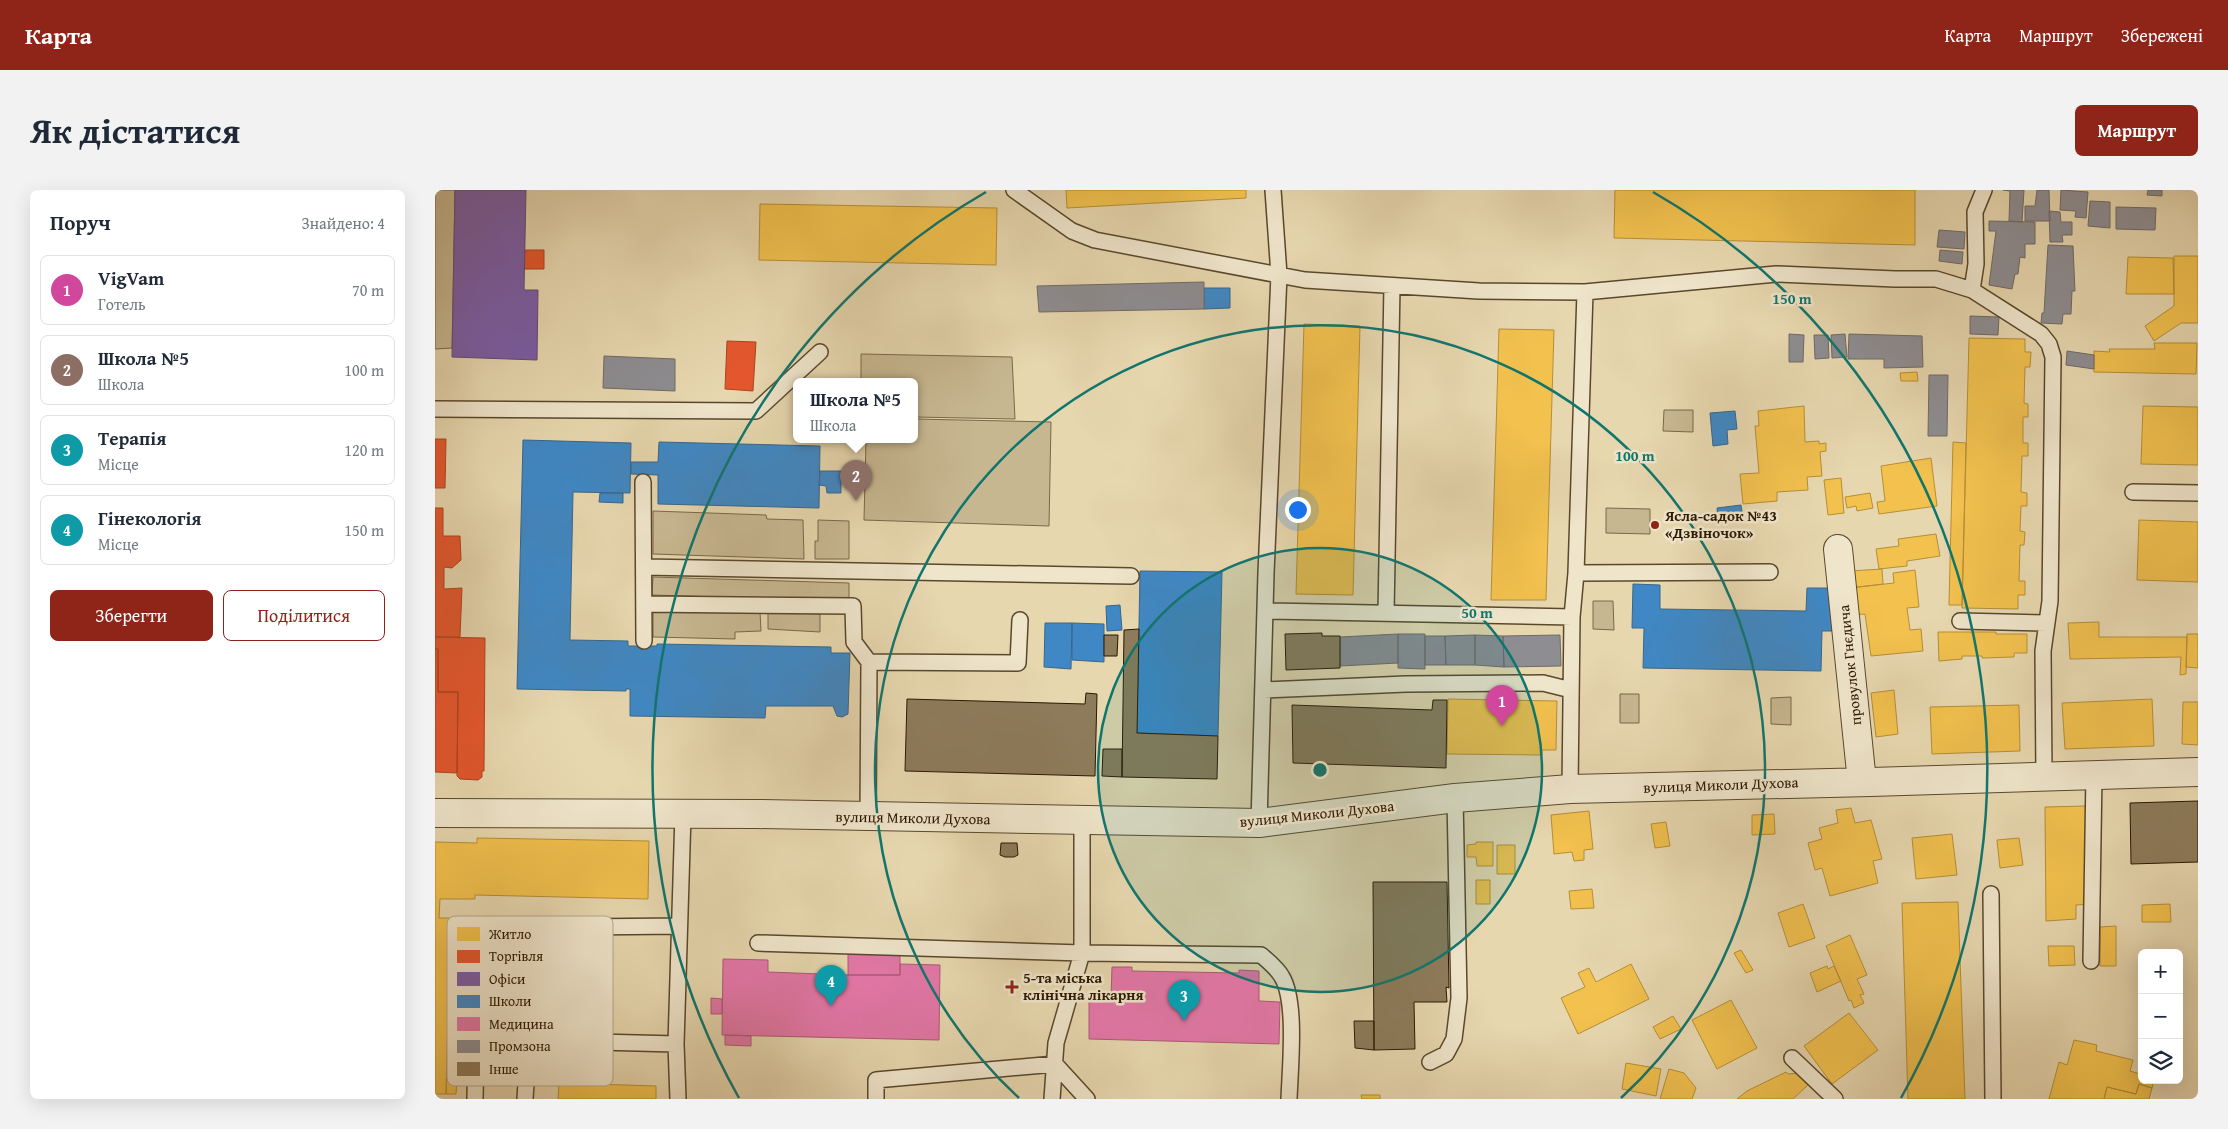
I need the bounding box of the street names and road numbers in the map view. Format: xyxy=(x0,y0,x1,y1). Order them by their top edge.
street label: провулок Гнєдича xyxy=(1833,603,1866,726)
street label: вулиця Миколи Духова xyxy=(1643,771,1800,798)
street label: вулиця Миколи Духова xyxy=(1239,795,1396,832)
street label: вулиця Миколи Духова xyxy=(835,806,992,829)

